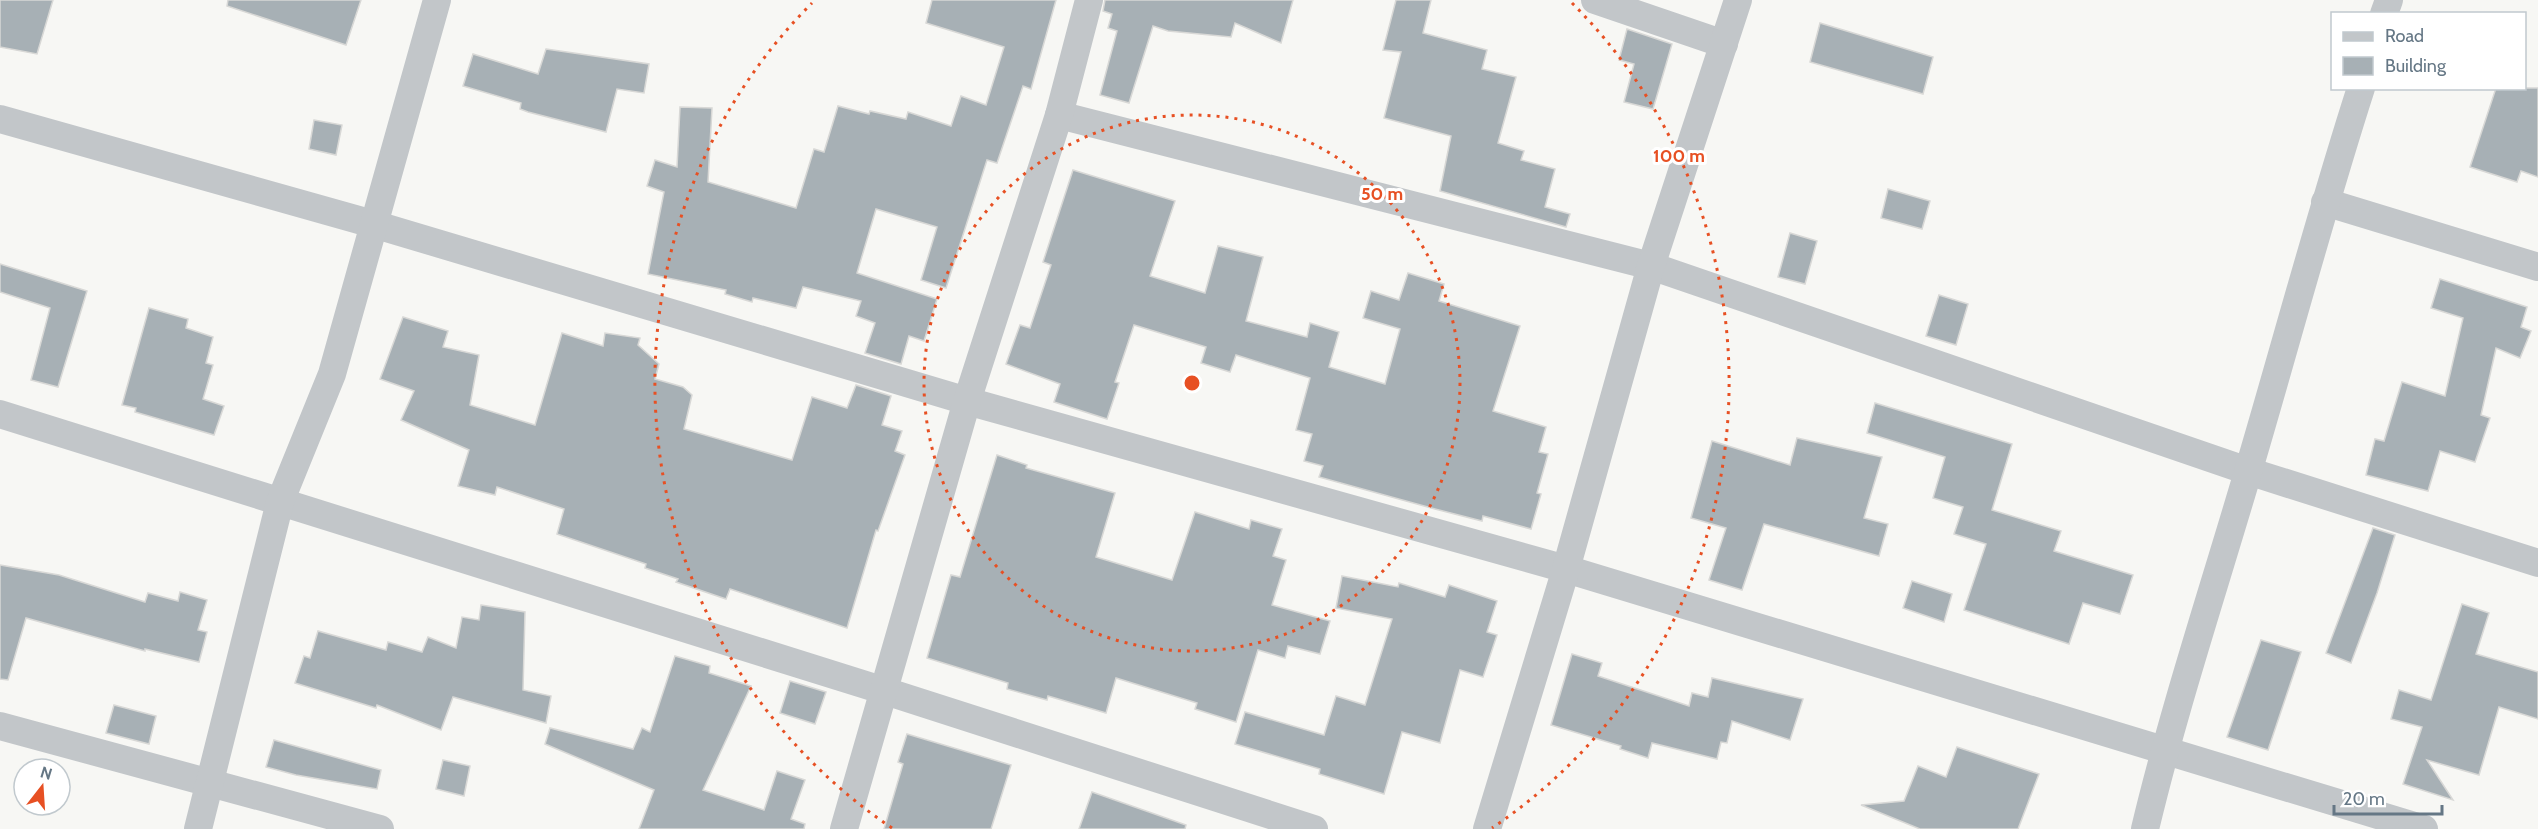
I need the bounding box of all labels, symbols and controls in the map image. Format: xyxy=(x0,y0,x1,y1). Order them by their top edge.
legend xyxy=(2331,12,2526,90)
text: Road xyxy=(2385,25,2424,47)
text: Building xyxy=(2385,55,2447,77)
text: 100 m xyxy=(1653,145,1705,167)
text: 50 m xyxy=(1361,183,1403,205)
centre of rings xyxy=(1182,373,1202,393)
north arrow xyxy=(12,757,72,817)
text: N xyxy=(38,762,54,784)
scale bar xyxy=(2334,778,2442,816)
text: 20 m xyxy=(2343,788,2385,810)

